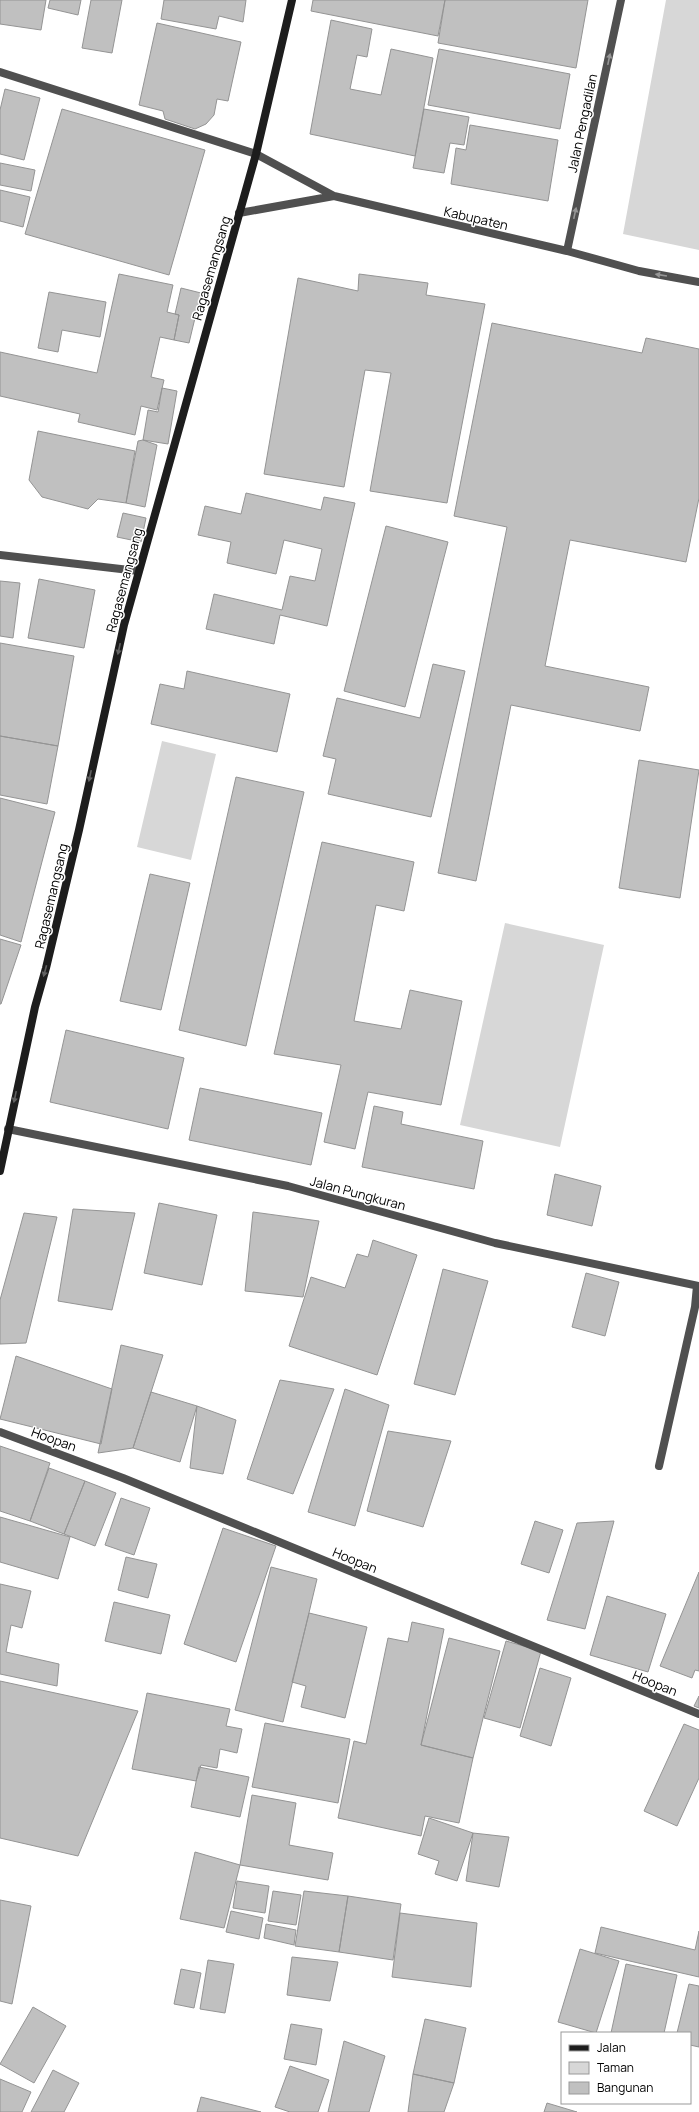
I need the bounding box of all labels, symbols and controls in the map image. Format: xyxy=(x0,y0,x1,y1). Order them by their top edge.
one-way arrow xyxy=(606,53,612,65)
street label: Jalan Pengadilan xyxy=(563,72,601,174)
street label: Kabupaten xyxy=(442,202,510,234)
one-way arrow xyxy=(573,207,579,219)
street label: Ragasemangsang xyxy=(188,214,234,322)
one-way arrow xyxy=(655,271,667,277)
street label: Ragasemangsang xyxy=(101,526,147,634)
one-way arrow xyxy=(115,643,121,655)
one-way arrow xyxy=(87,770,93,782)
street label: Ragasemangsang xyxy=(30,842,72,950)
one-way arrow xyxy=(42,965,48,977)
one-way arrow xyxy=(12,1091,18,1103)
street label: Jalan Pungkuran xyxy=(308,1172,408,1214)
street label: Hoopan xyxy=(29,1423,79,1455)
street label: Hoopan xyxy=(330,1543,380,1577)
street label: Hoopan xyxy=(630,1666,680,1700)
legend xyxy=(561,2032,691,2104)
text: Jalan xyxy=(597,2039,626,2056)
text: Taman xyxy=(597,2059,634,2076)
text: Bangunan xyxy=(597,2079,653,2096)

